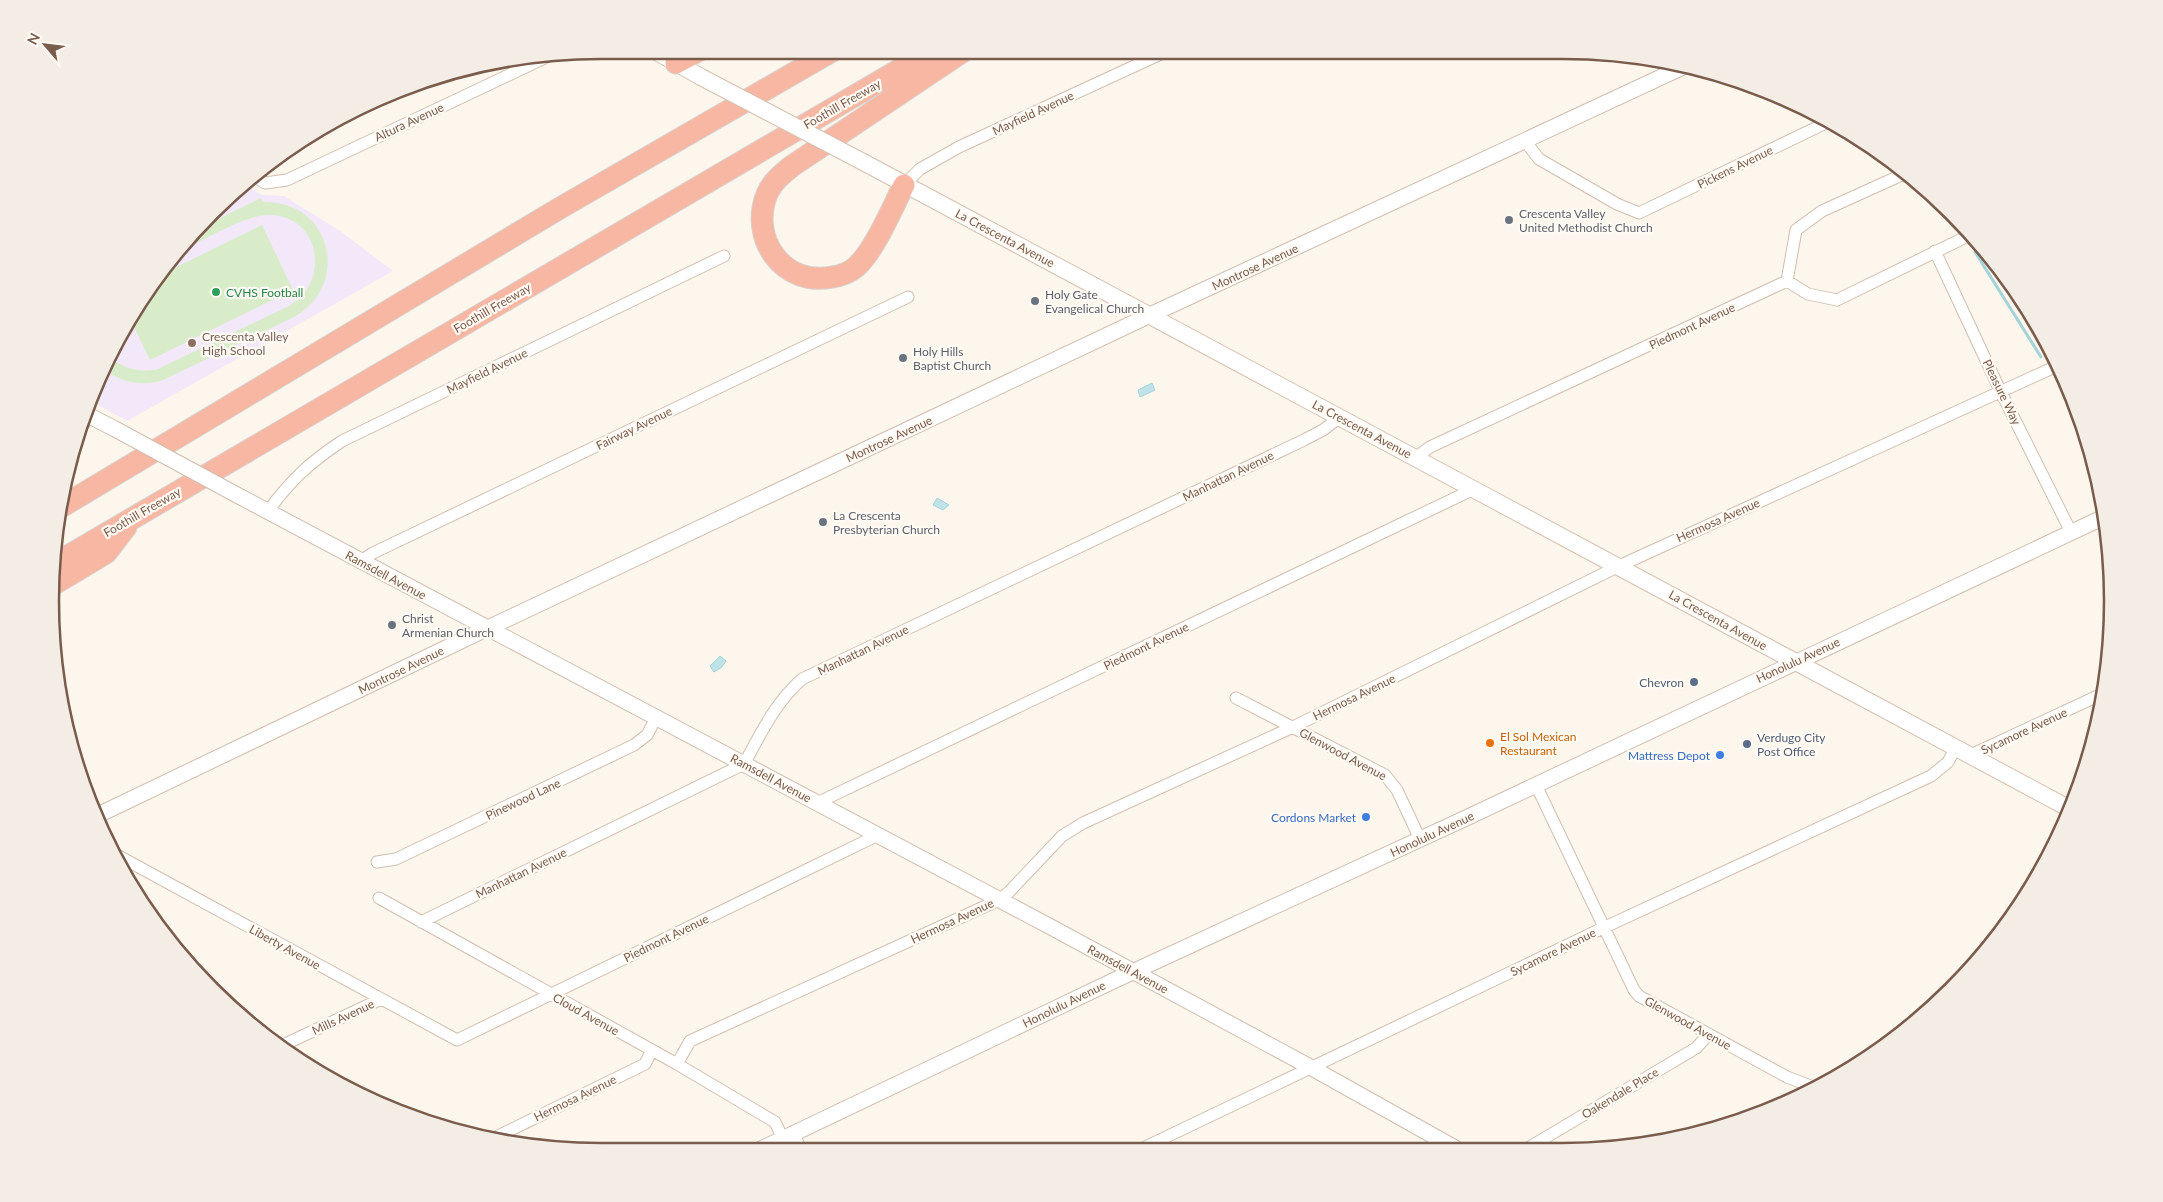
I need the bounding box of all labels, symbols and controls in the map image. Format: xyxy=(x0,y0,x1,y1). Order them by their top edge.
north arrow xyxy=(20,20,70,70)
text: N xyxy=(23,30,43,47)
street label: Foothill Freeway xyxy=(801,75,884,132)
street label: Mayfield Avenue xyxy=(990,88,1076,138)
street label: Altura Avenue xyxy=(372,99,446,145)
street label: Pickens Avenue xyxy=(1695,142,1775,192)
street label: La Crescenta Avenue xyxy=(953,206,1057,270)
place label: Crescenta Valley United Methodist Church xyxy=(1519,206,1653,235)
marker: Crescenta Valley United Methodist Church xyxy=(1503,214,1515,226)
street label: Montrose Avenue xyxy=(1209,240,1301,294)
street label: Foothill Freeway xyxy=(451,279,534,336)
place label: CVHS Football xyxy=(226,285,303,300)
marker: CVHS Football xyxy=(210,286,222,298)
place label: Holy Gate Evangelical Church xyxy=(1045,287,1144,316)
marker: Holy Gate Evangelical Church xyxy=(1029,295,1041,307)
street label: Piedmont Avenue xyxy=(1647,300,1737,352)
place label: Crescenta Valley High School xyxy=(202,329,289,358)
marker: Crescenta Valley High School xyxy=(186,337,198,349)
place label: Holy Hills Baptist Church xyxy=(913,344,991,373)
street label: Mayfield Avenue xyxy=(444,345,530,397)
marker: Holy Hills Baptist Church xyxy=(897,352,909,364)
street label: Pleasure Way xyxy=(1980,357,2025,428)
street label: La Crescenta Avenue xyxy=(1310,397,1414,461)
street label: Fairway Avenue xyxy=(594,403,674,453)
street label: Montrose Avenue xyxy=(843,412,935,466)
street label: Manhattan Avenue xyxy=(1180,447,1276,505)
street label: Foothill Freeway xyxy=(101,483,184,540)
street label: Hermosa Avenue xyxy=(1674,495,1762,545)
place label: La Crescenta Presbyterian Church xyxy=(833,508,940,537)
marker: La Crescenta Presbyterian Church xyxy=(817,516,829,528)
street label: Ramsdell Avenue xyxy=(343,547,429,603)
street label: La Crescenta Avenue xyxy=(1666,587,1770,653)
place label: Christ Armenian Church xyxy=(402,611,494,640)
marker: Christ Armenian Church xyxy=(386,619,398,631)
street label: Piedmont Avenue xyxy=(1101,619,1191,673)
street label: Manhattan Avenue xyxy=(815,621,911,679)
street label: Honolulu Avenue xyxy=(1754,634,1842,686)
street label: Montrose Avenue xyxy=(356,643,446,697)
street label: Hermosa Avenue xyxy=(1310,671,1398,723)
place label: Chevron xyxy=(1639,675,1684,690)
marker: Chevron xyxy=(1688,676,1700,688)
street label: Sycamore Avenue xyxy=(1978,704,2070,758)
street label: Glenwood Avenue xyxy=(1297,725,1389,783)
place label: El Sol Mexican Restaurant xyxy=(1500,729,1576,758)
place label: Verdugo City Post Office xyxy=(1757,730,1826,759)
marker: El Sol Mexican Restaurant xyxy=(1484,737,1496,749)
marker: Verdugo City Post Office xyxy=(1741,738,1753,750)
place label: Mattress Depot xyxy=(1628,748,1711,763)
marker: Mattress Depot xyxy=(1714,749,1726,761)
street label: Ramsdell Avenue xyxy=(728,750,814,806)
street label: Pinewood Lane xyxy=(483,775,563,823)
street label: Honolulu Avenue xyxy=(1388,808,1476,860)
place label: Cordons Market xyxy=(1271,810,1357,825)
marker: Cordons Market xyxy=(1360,811,1372,823)
street label: Manhattan Avenue xyxy=(473,844,569,902)
street label: Hermosa Avenue xyxy=(908,895,996,947)
street label: Piedmont Avenue xyxy=(621,911,711,965)
street label: Liberty Avenue xyxy=(247,921,323,973)
street label: Sycamore Avenue xyxy=(1508,925,1598,979)
street label: Ramsdell Avenue xyxy=(1085,941,1171,997)
street label: Honolulu Avenue xyxy=(1020,977,1108,1031)
street label: Cloud Avenue xyxy=(550,990,622,1038)
street label: Glenwood Avenue xyxy=(1642,993,1734,1053)
street label: Mills Avenue xyxy=(309,996,377,1038)
street label: Oakendale Place xyxy=(1579,1064,1661,1122)
street label: Hermosa Avenue xyxy=(531,1072,619,1124)

